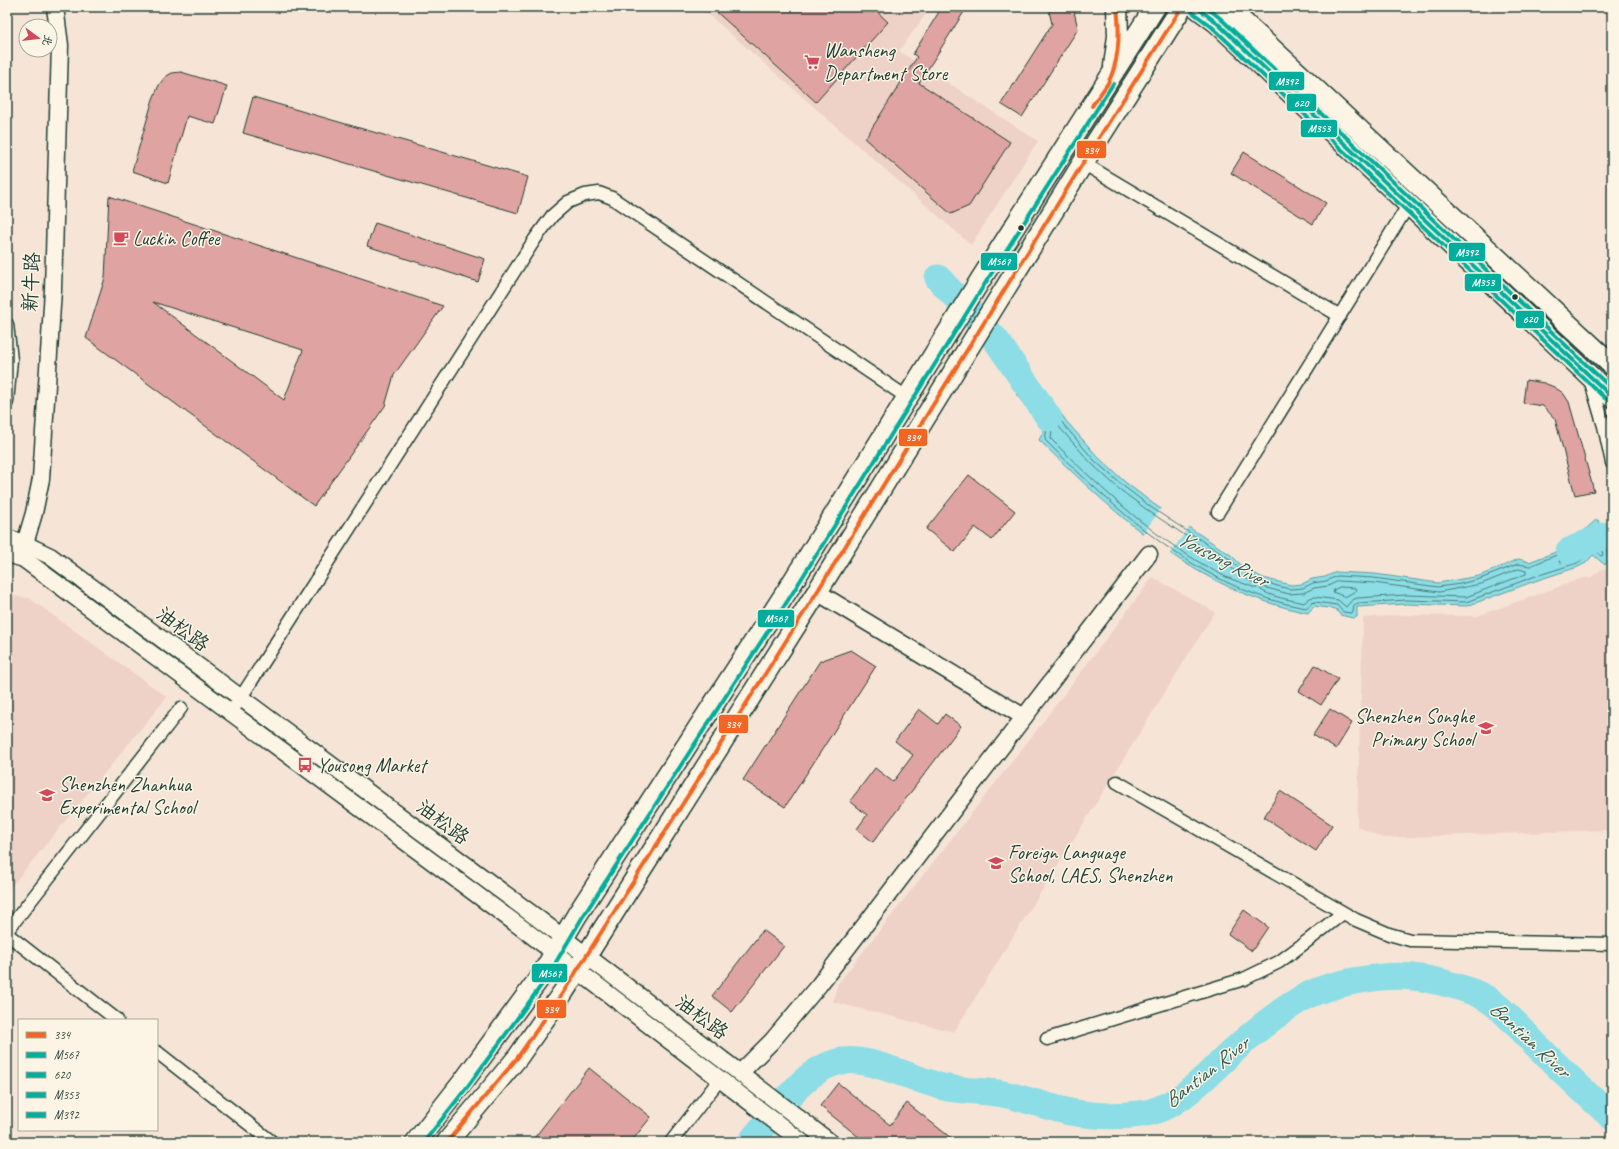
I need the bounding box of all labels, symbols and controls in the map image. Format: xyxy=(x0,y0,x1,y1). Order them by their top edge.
north arrow xyxy=(18,18,58,58)
text: 北 xyxy=(39,33,56,48)
place label: Wansheng Department Store xyxy=(824,38,949,86)
supermarket icon: Wansheng Department Store xyxy=(803,53,821,71)
line badge: M392 xyxy=(1268,71,1305,91)
text: M392 xyxy=(1276,74,1299,88)
line badge: 620 xyxy=(1286,93,1317,112)
text: 620 xyxy=(1293,96,1310,110)
line badge: M353 xyxy=(1300,119,1338,138)
text: M353 xyxy=(1308,121,1331,135)
line badge: 334 xyxy=(1076,140,1107,159)
text: 334 xyxy=(1084,143,1100,157)
unlabelled marker xyxy=(1016,223,1026,233)
place label: Luckin Coffee xyxy=(133,226,221,251)
cafe icon: Luckin Coffee xyxy=(112,229,130,247)
line badge: M392 xyxy=(1448,242,1486,262)
text: M392 xyxy=(1456,245,1479,259)
street label: 新牛路 xyxy=(17,250,45,313)
line badge: M567 xyxy=(980,252,1018,271)
text: M567 xyxy=(988,254,1012,268)
line badge: M353 xyxy=(1464,273,1502,292)
text: M353 xyxy=(1472,275,1495,289)
unlabelled marker xyxy=(1510,292,1520,302)
line badge: 620 xyxy=(1515,310,1545,329)
text: 620 xyxy=(1522,312,1539,326)
line badge: 334 xyxy=(898,428,928,447)
text: 334 xyxy=(906,430,922,444)
water label: Yousong River xyxy=(1174,525,1276,594)
street label: 油松路 xyxy=(152,601,215,658)
line badge: M567 xyxy=(757,609,795,628)
text: M567 xyxy=(765,611,789,625)
place label: Shenzhen Songhe Primary School xyxy=(1355,704,1478,752)
line badge: 334 xyxy=(718,714,749,734)
text: 334 xyxy=(726,717,742,731)
school or university icon: Shenzhen Songhe Primary School xyxy=(1477,719,1495,737)
place label: Yousong Market xyxy=(317,753,429,778)
bus stop icon: Yousong Market xyxy=(296,756,314,774)
place label: Shenzhen Zhanhua Experimental School xyxy=(59,772,199,820)
school or university icon: Shenzhen Zhanhua Experimental School xyxy=(38,786,56,804)
street label: 油松路 xyxy=(412,794,475,851)
place label: Foreign Language School, LAES, Shenzhen xyxy=(1008,840,1174,888)
school or university icon: Foreign Language School, LAES, Shenzhen xyxy=(987,854,1005,872)
line badge: M567 xyxy=(531,963,568,983)
text: M567 xyxy=(539,966,563,980)
street label: 油松路 xyxy=(671,989,734,1046)
water label: Bantian River xyxy=(1484,995,1578,1085)
line badge: 334 xyxy=(536,999,567,1019)
text: 334 xyxy=(544,1002,560,1016)
legend xyxy=(18,1019,158,1131)
text: 334 xyxy=(54,1027,72,1043)
water label: Bantian River xyxy=(1158,1029,1256,1113)
text: M567 xyxy=(54,1047,79,1063)
text: 620 xyxy=(54,1067,72,1083)
text: M353 xyxy=(54,1087,80,1103)
text: M392 xyxy=(54,1107,80,1123)

